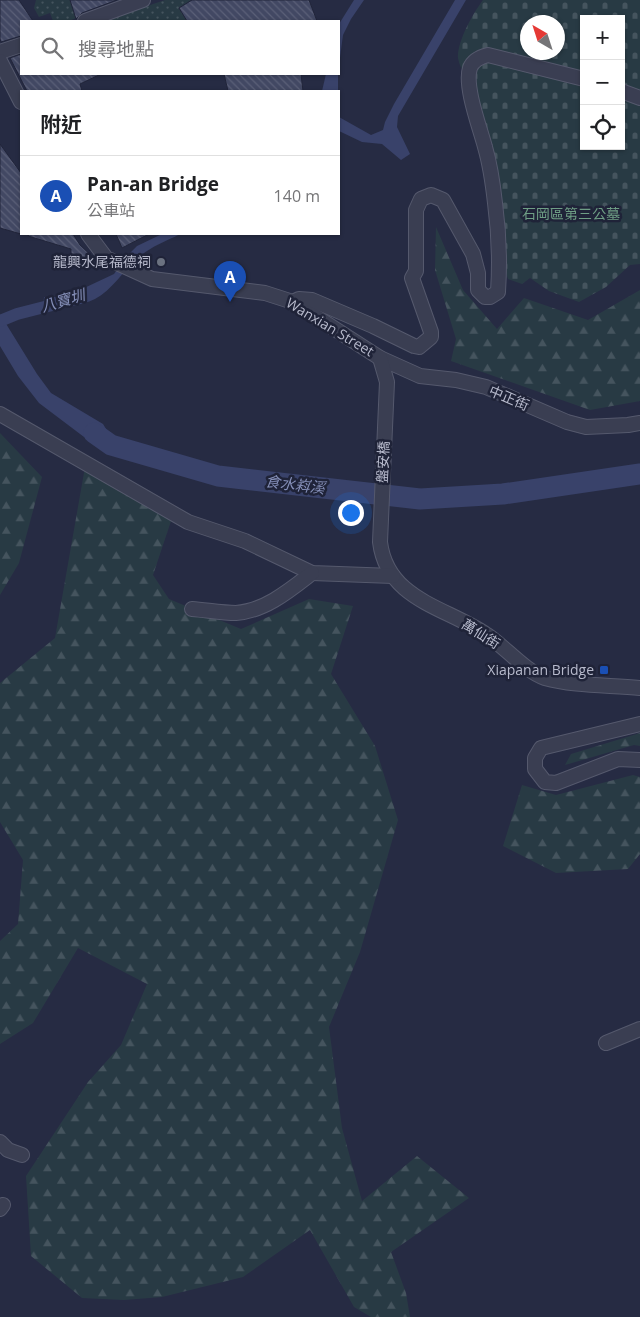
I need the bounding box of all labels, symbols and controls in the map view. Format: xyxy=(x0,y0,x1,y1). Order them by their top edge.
north arrow xyxy=(520,15,565,60)
map controls xyxy=(580,15,625,150)
button: + xyxy=(580,15,625,60)
search box xyxy=(20,20,340,75)
icon: search xyxy=(38,34,66,62)
text: 搜尋地點 xyxy=(78,36,154,62)
button: − xyxy=(580,60,625,105)
button: locate xyxy=(580,105,625,150)
text: 附近 xyxy=(40,110,82,138)
text: Pan-an Bridge xyxy=(87,171,219,197)
text: A xyxy=(50,185,62,207)
text: 140 m xyxy=(274,185,320,207)
text: 公車站 xyxy=(87,199,135,221)
park label: 石岡區第三公墓 xyxy=(522,204,620,223)
place label: 龍興水尾福德祠 xyxy=(53,252,151,271)
marker: 龍興水尾福德祠 xyxy=(155,256,167,268)
pin: A xyxy=(214,261,246,302)
water label: 八寶圳 xyxy=(38,284,89,316)
street label: Wanxian Street xyxy=(283,293,378,360)
street label: 中正街 xyxy=(486,381,532,414)
street label: 盤安橋 xyxy=(372,441,393,483)
water label: 食水嵙溪 xyxy=(264,470,328,498)
your location xyxy=(338,500,364,526)
street label: 萬仙街 xyxy=(458,614,504,653)
place label: Xiapanan Bridge xyxy=(487,660,594,679)
marker: Xiapanan Bridge xyxy=(598,664,610,676)

